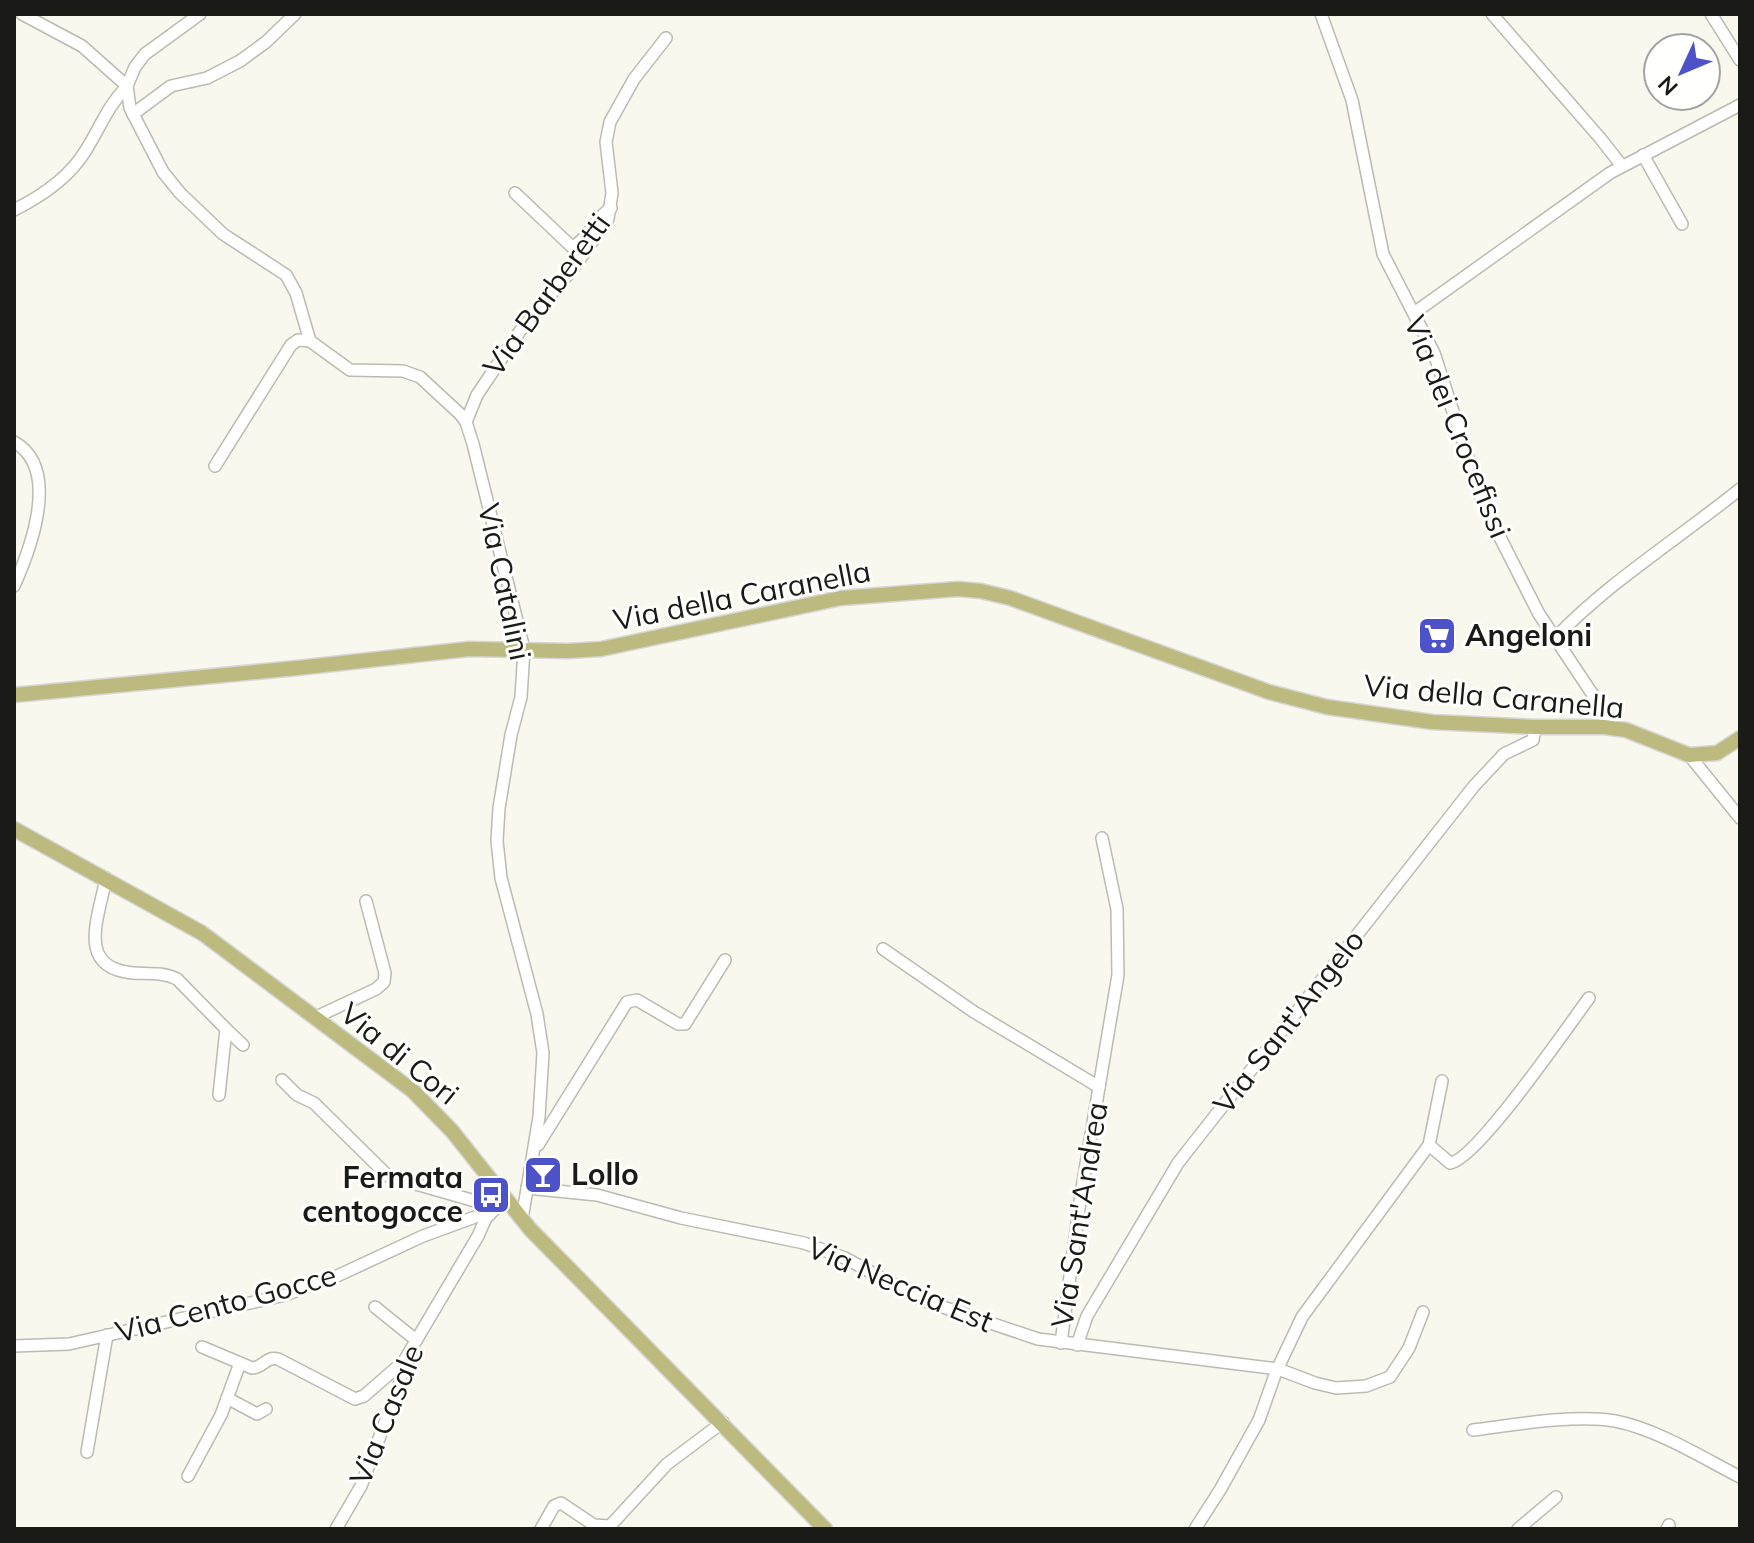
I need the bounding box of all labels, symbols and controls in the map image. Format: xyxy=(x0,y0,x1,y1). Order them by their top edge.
north arrow xyxy=(1642,32,1722,112)
text: N xyxy=(1652,70,1683,102)
street label: Via Barberetti xyxy=(474,205,618,383)
street label: Via dei Crocefissi xyxy=(1396,310,1520,543)
street label: Via Catalini xyxy=(470,500,540,664)
street label: Via della Caranella xyxy=(610,551,874,639)
supermarket icon: Angeloni xyxy=(1416,615,1458,657)
place label: Angeloni xyxy=(1465,616,1592,654)
street label: Via della Caranella xyxy=(1362,666,1626,726)
street label: Via Sant'Angelo xyxy=(1204,922,1372,1121)
street label: Via di Cori xyxy=(333,994,467,1113)
street label: Via Sant'Andrea xyxy=(1042,1099,1116,1330)
bar icon: Lollo xyxy=(522,1154,564,1196)
place label: Lollo xyxy=(571,1155,639,1193)
place label: Fermata centogocce xyxy=(302,1158,463,1230)
bus stop icon: Fermata centogocce xyxy=(470,1174,512,1216)
street label: Via Neccia Est xyxy=(802,1228,999,1340)
street label: Via Cento Gocce xyxy=(111,1255,340,1351)
street label: Via Casale xyxy=(341,1339,431,1490)

